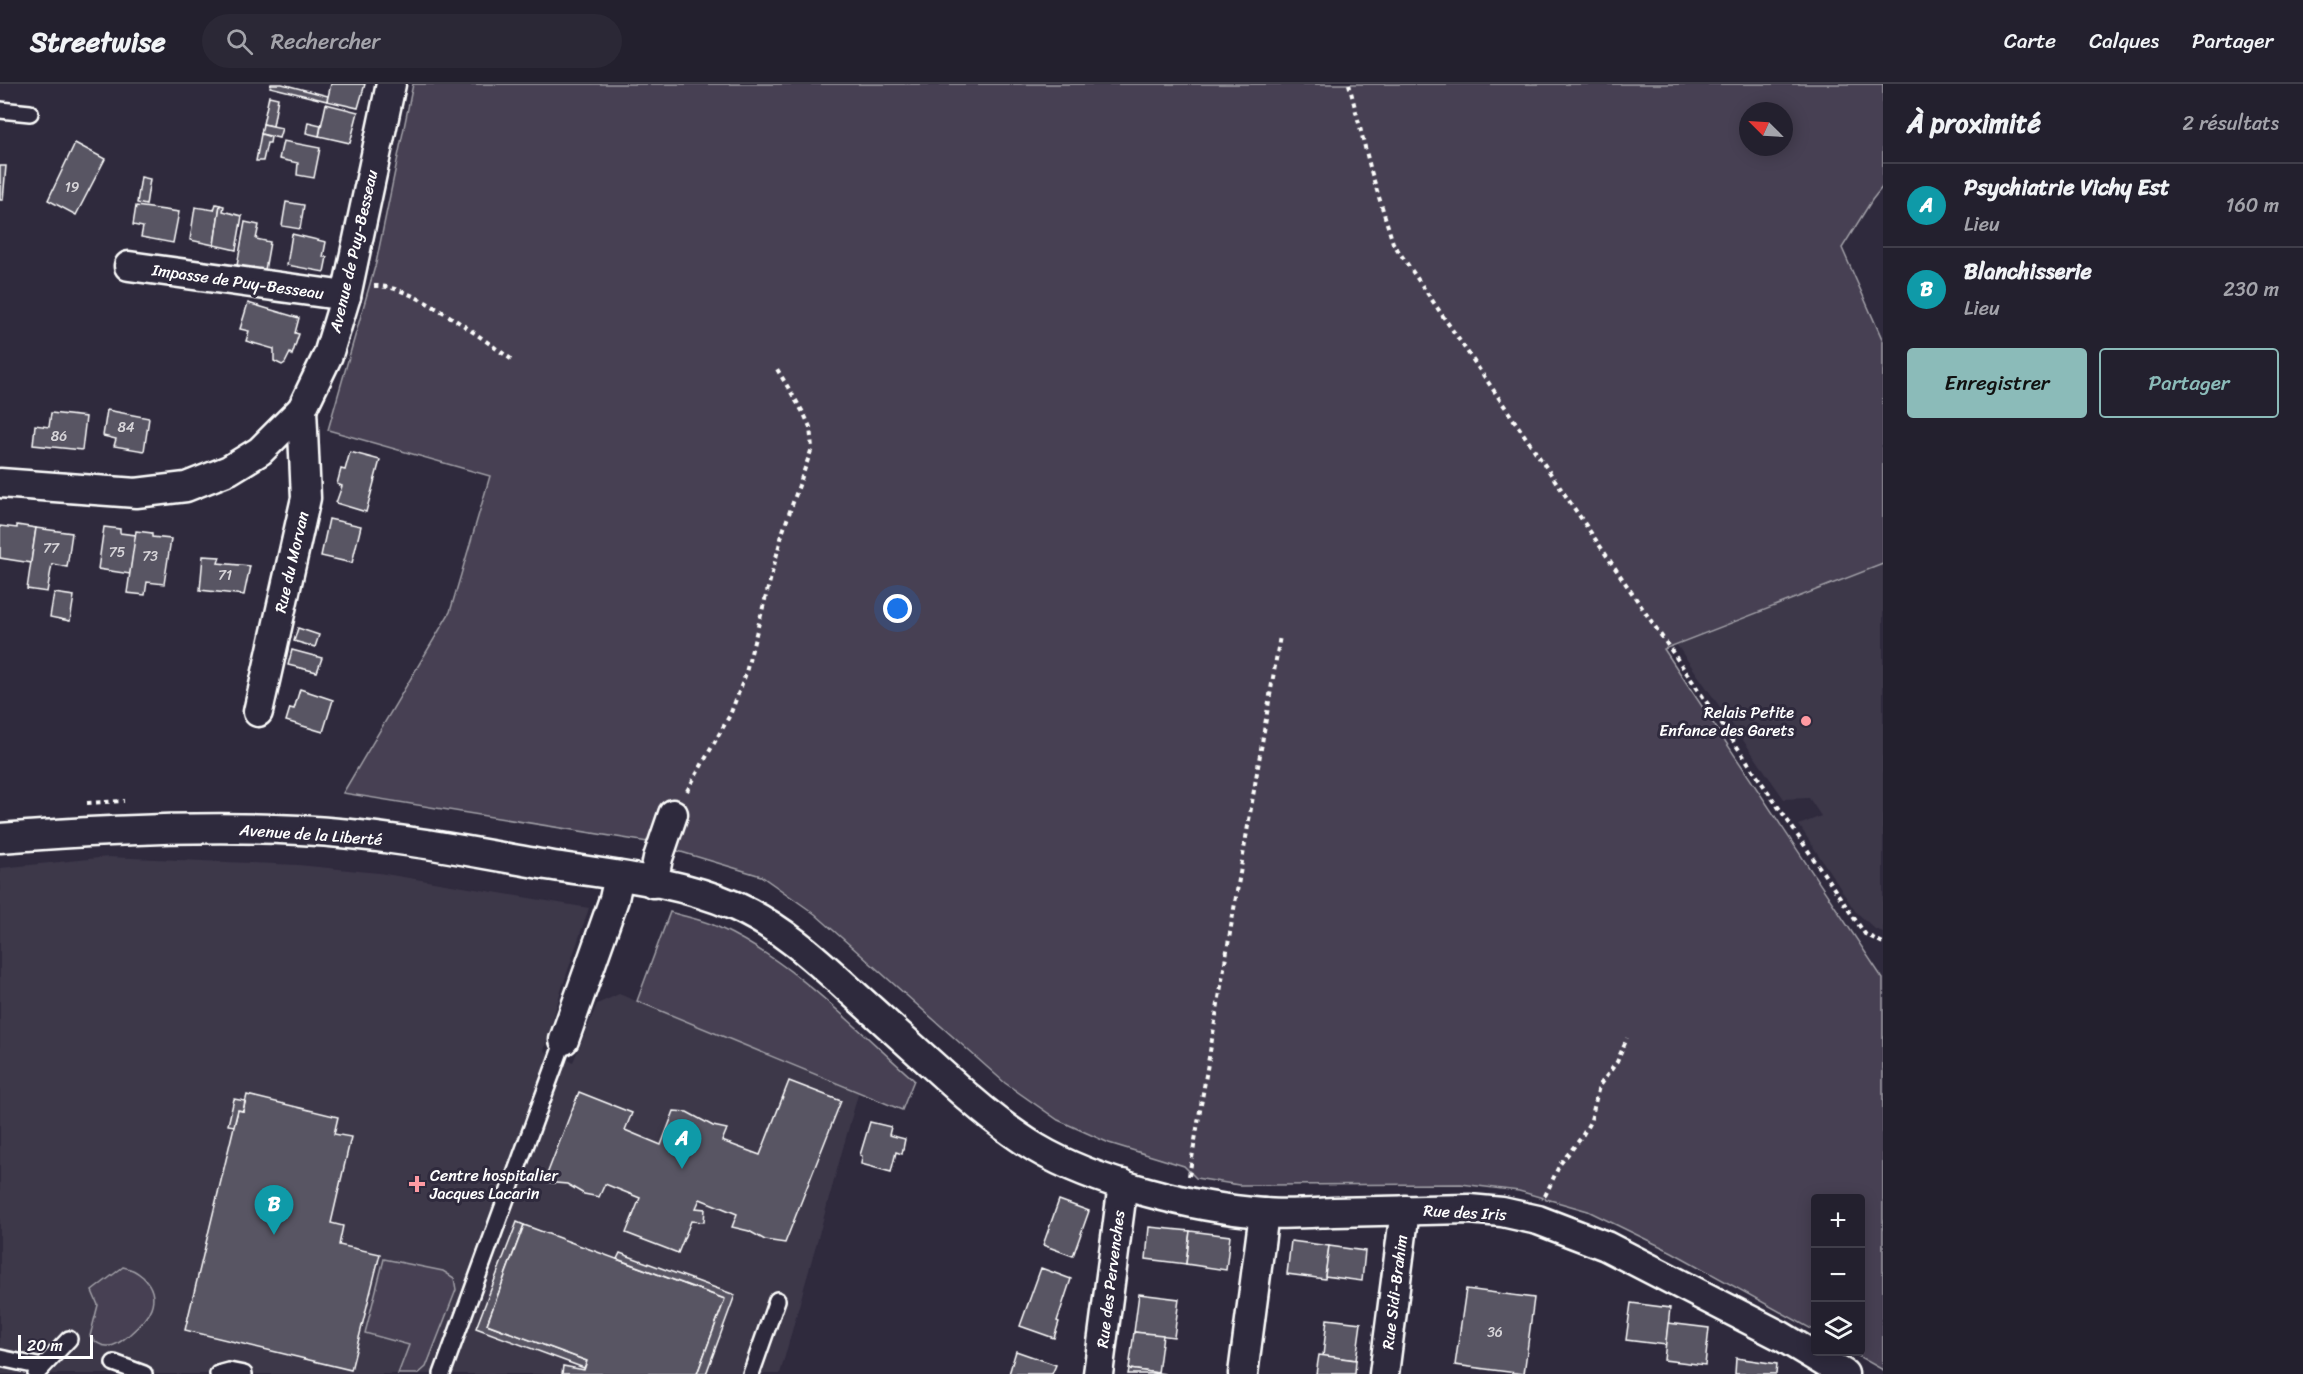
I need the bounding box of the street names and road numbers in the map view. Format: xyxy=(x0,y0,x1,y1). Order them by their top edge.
street label: Avenue de Puy-Besseau xyxy=(320,166,386,337)
street label: Impasse de Puy-Besseau xyxy=(149,255,326,308)
street label: Rue du Morvan xyxy=(266,508,317,616)
street label: Avenue de la Liberté xyxy=(238,815,383,854)
street label: Rue des Iris xyxy=(1423,1196,1508,1229)
street label: Rue des Pervenches xyxy=(1088,1208,1133,1350)
street label: Rue Sidi-Brahim xyxy=(1373,1233,1416,1351)

